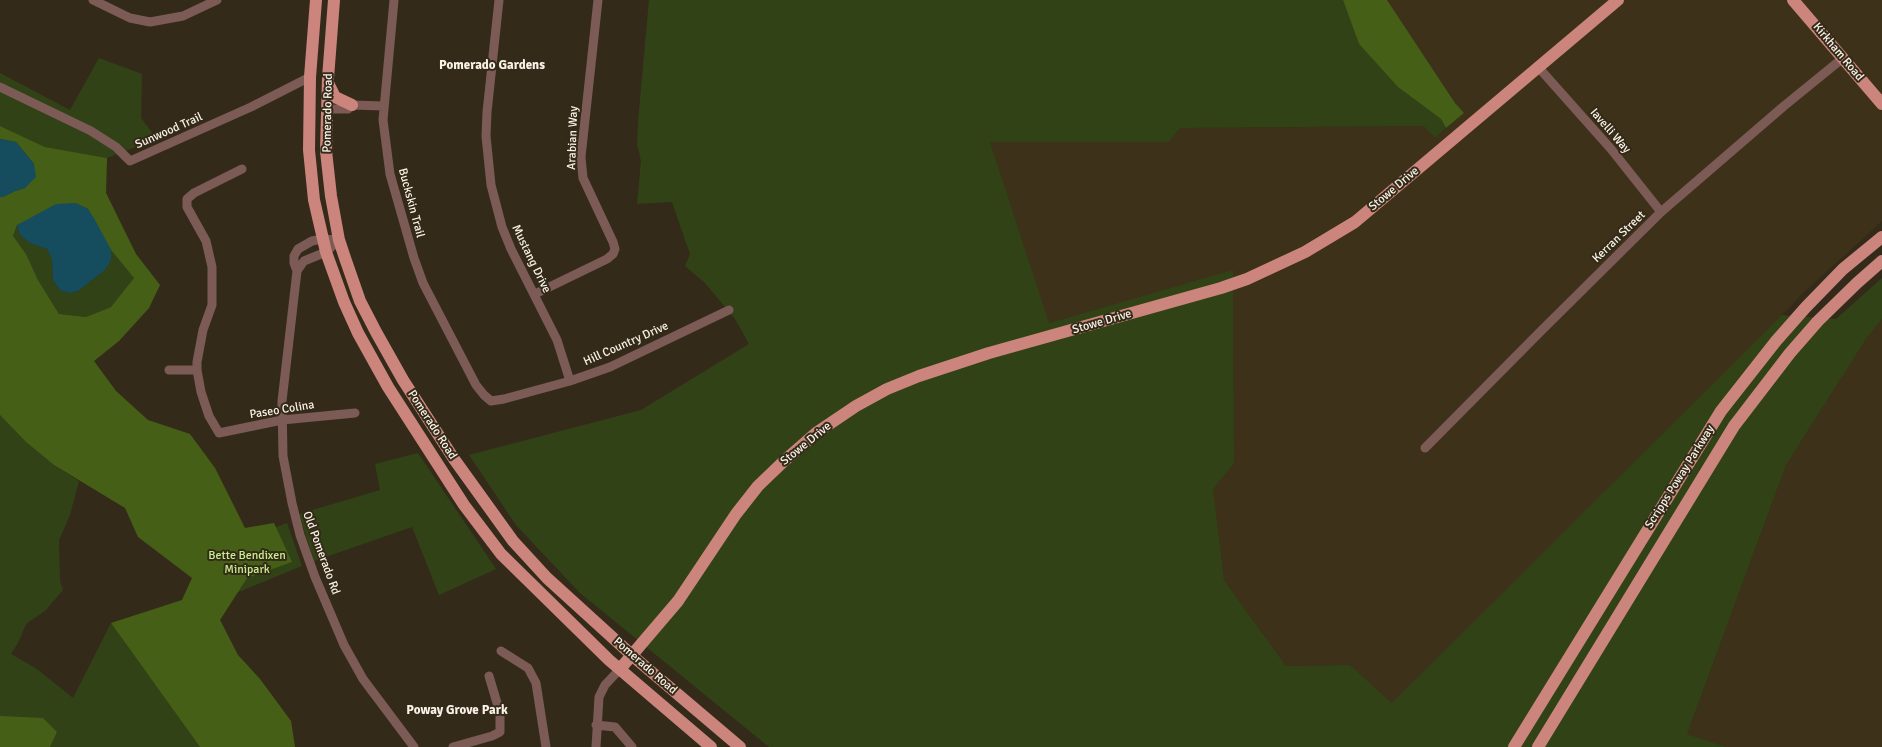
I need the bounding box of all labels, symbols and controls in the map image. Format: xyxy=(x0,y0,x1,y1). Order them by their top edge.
street label: Kirkham Road xyxy=(1810,20,1866,84)
district label: Pomerado Gardens xyxy=(439,58,545,74)
street label: Pomerado Road xyxy=(320,73,336,153)
street label: Arabian Way xyxy=(565,106,581,170)
street label: Iavelli Way xyxy=(1587,106,1633,156)
street label: Sunwood Trail xyxy=(133,110,205,152)
street label: Stowe Drive xyxy=(1366,164,1422,214)
street label: Buckskin Trail xyxy=(395,167,427,239)
street label: Kerran Street xyxy=(1589,208,1649,266)
street label: Mustang Drive xyxy=(508,223,554,295)
street label: Stowe Drive xyxy=(1071,307,1133,337)
street label: Hill Country Drive xyxy=(581,319,671,369)
street label: Pomerado Road xyxy=(404,388,460,462)
street label: Paseo Colina xyxy=(249,398,315,422)
street label: Stowe Drive xyxy=(778,419,834,469)
street label: Scripps Poway Parkway xyxy=(1642,423,1718,531)
street label: Old Pomerado Rd xyxy=(299,509,343,597)
park label: Bette Bendixen Minipark xyxy=(208,549,286,577)
street label: Pomerado Road xyxy=(610,634,680,698)
district label: Poway Grove Park xyxy=(406,703,508,719)

